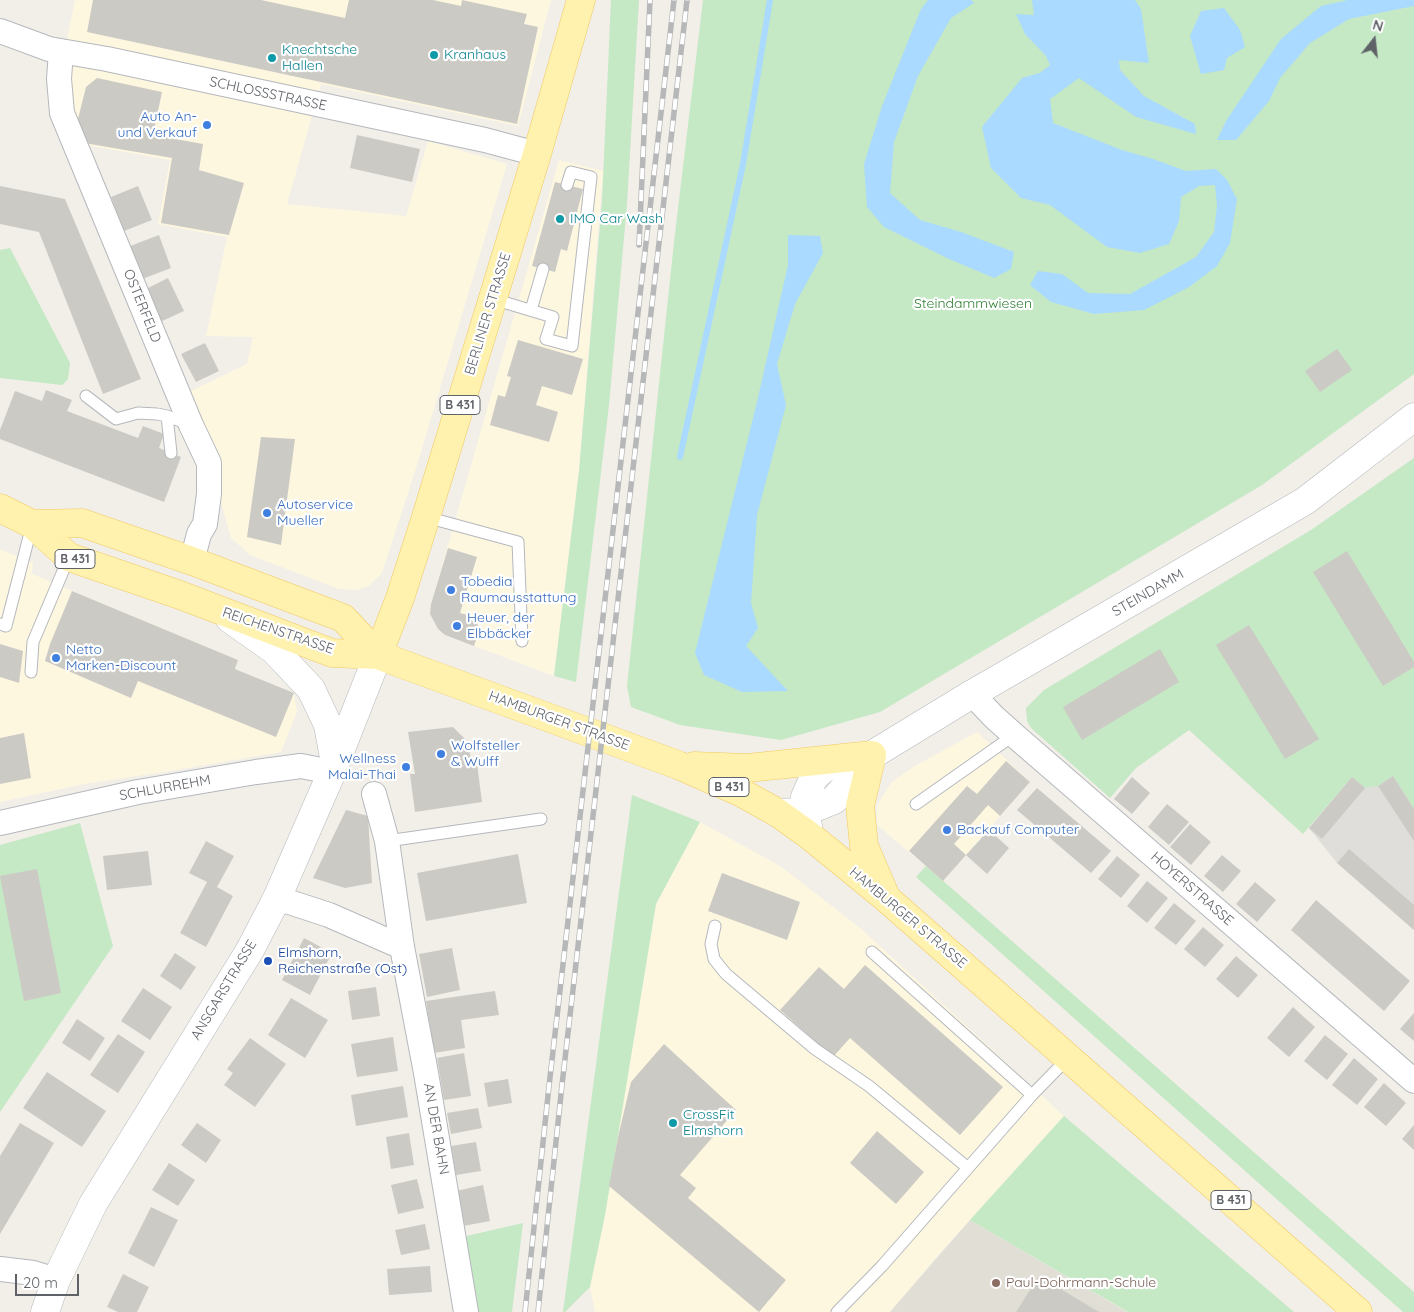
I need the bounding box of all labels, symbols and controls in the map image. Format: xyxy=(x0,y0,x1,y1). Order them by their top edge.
north arrow xyxy=(1349,15,1399,65)
text: N xyxy=(1371,16,1386,36)
place label: Knechtsche Hallen xyxy=(282,42,357,74)
place label: Kranhaus xyxy=(444,47,506,63)
marker: Kranhaus xyxy=(428,49,440,61)
marker: Knechtsche Hallen xyxy=(266,52,278,64)
street label: SCHLOSSSTRASSE xyxy=(208,73,328,115)
place label: Auto An- und Verkauf xyxy=(118,109,197,142)
marker: Auto An- und Verkauf xyxy=(201,119,213,131)
place label: IMO Car Wash xyxy=(570,211,663,227)
marker: IMO Car Wash xyxy=(554,213,566,225)
street label: BERLINER STRASSE xyxy=(461,251,515,377)
street label: OSTERFELD xyxy=(120,267,164,345)
park label: Steindammwiesen xyxy=(914,296,1032,312)
road number: B 431 xyxy=(440,396,480,414)
place label: Autoservice Mueller xyxy=(277,497,353,530)
marker: Autoservice Mueller xyxy=(261,507,273,519)
road number: B 431 xyxy=(55,550,95,568)
street label: STEINDAMM xyxy=(1109,566,1187,620)
place label: Tobedia Raumausstattung xyxy=(461,574,576,606)
marker: Tobedia Raumausstattung xyxy=(445,584,457,596)
street label: REICHENSTRASSE xyxy=(220,604,336,658)
place label: Heuer, der Elbbäcker xyxy=(467,610,535,642)
marker: Heuer, der Elbbäcker xyxy=(451,620,463,632)
place label: Netto Marken-Discount xyxy=(66,642,176,674)
marker: Netto Marken-Discount xyxy=(50,652,62,664)
street label: HAMBURGER STRASSE xyxy=(486,688,632,754)
place label: Wolfsteller & Wulff xyxy=(451,738,520,770)
marker: Wolfsteller & Wulff xyxy=(435,748,447,760)
place label: Wellness Malai-Thai xyxy=(328,751,396,784)
marker: Wellness Malai-Thai xyxy=(400,761,412,773)
street label: SCHLURREHM xyxy=(118,772,212,804)
road number: B 431 xyxy=(709,778,749,796)
place label: Backauf Computer xyxy=(957,822,1079,838)
marker: Backauf Computer xyxy=(941,824,953,836)
street label: HOYERSTRASSE xyxy=(1147,849,1237,929)
street label: HAMBURGER STRASSE xyxy=(846,864,970,972)
street label: ANSGARSTRASSE xyxy=(188,937,260,1043)
place label: Elmshorn, Reichenstraße (Ost) xyxy=(278,945,407,978)
marker: Elmshorn, Reichenstraße (Ost) xyxy=(262,955,274,967)
street label: AN DER BAHN xyxy=(420,1082,452,1176)
place label: CrossFit Elmshorn xyxy=(683,1107,743,1140)
marker: CrossFit Elmshorn xyxy=(667,1117,679,1129)
road number: B 431 xyxy=(1211,1190,1251,1210)
scale bar xyxy=(18,1264,81,1296)
text: 20 m xyxy=(23,1273,58,1292)
place label: Paul-Dohrmann-Schule xyxy=(1006,1275,1156,1291)
marker: Paul-Dohrmann-Schule xyxy=(990,1277,1002,1289)

